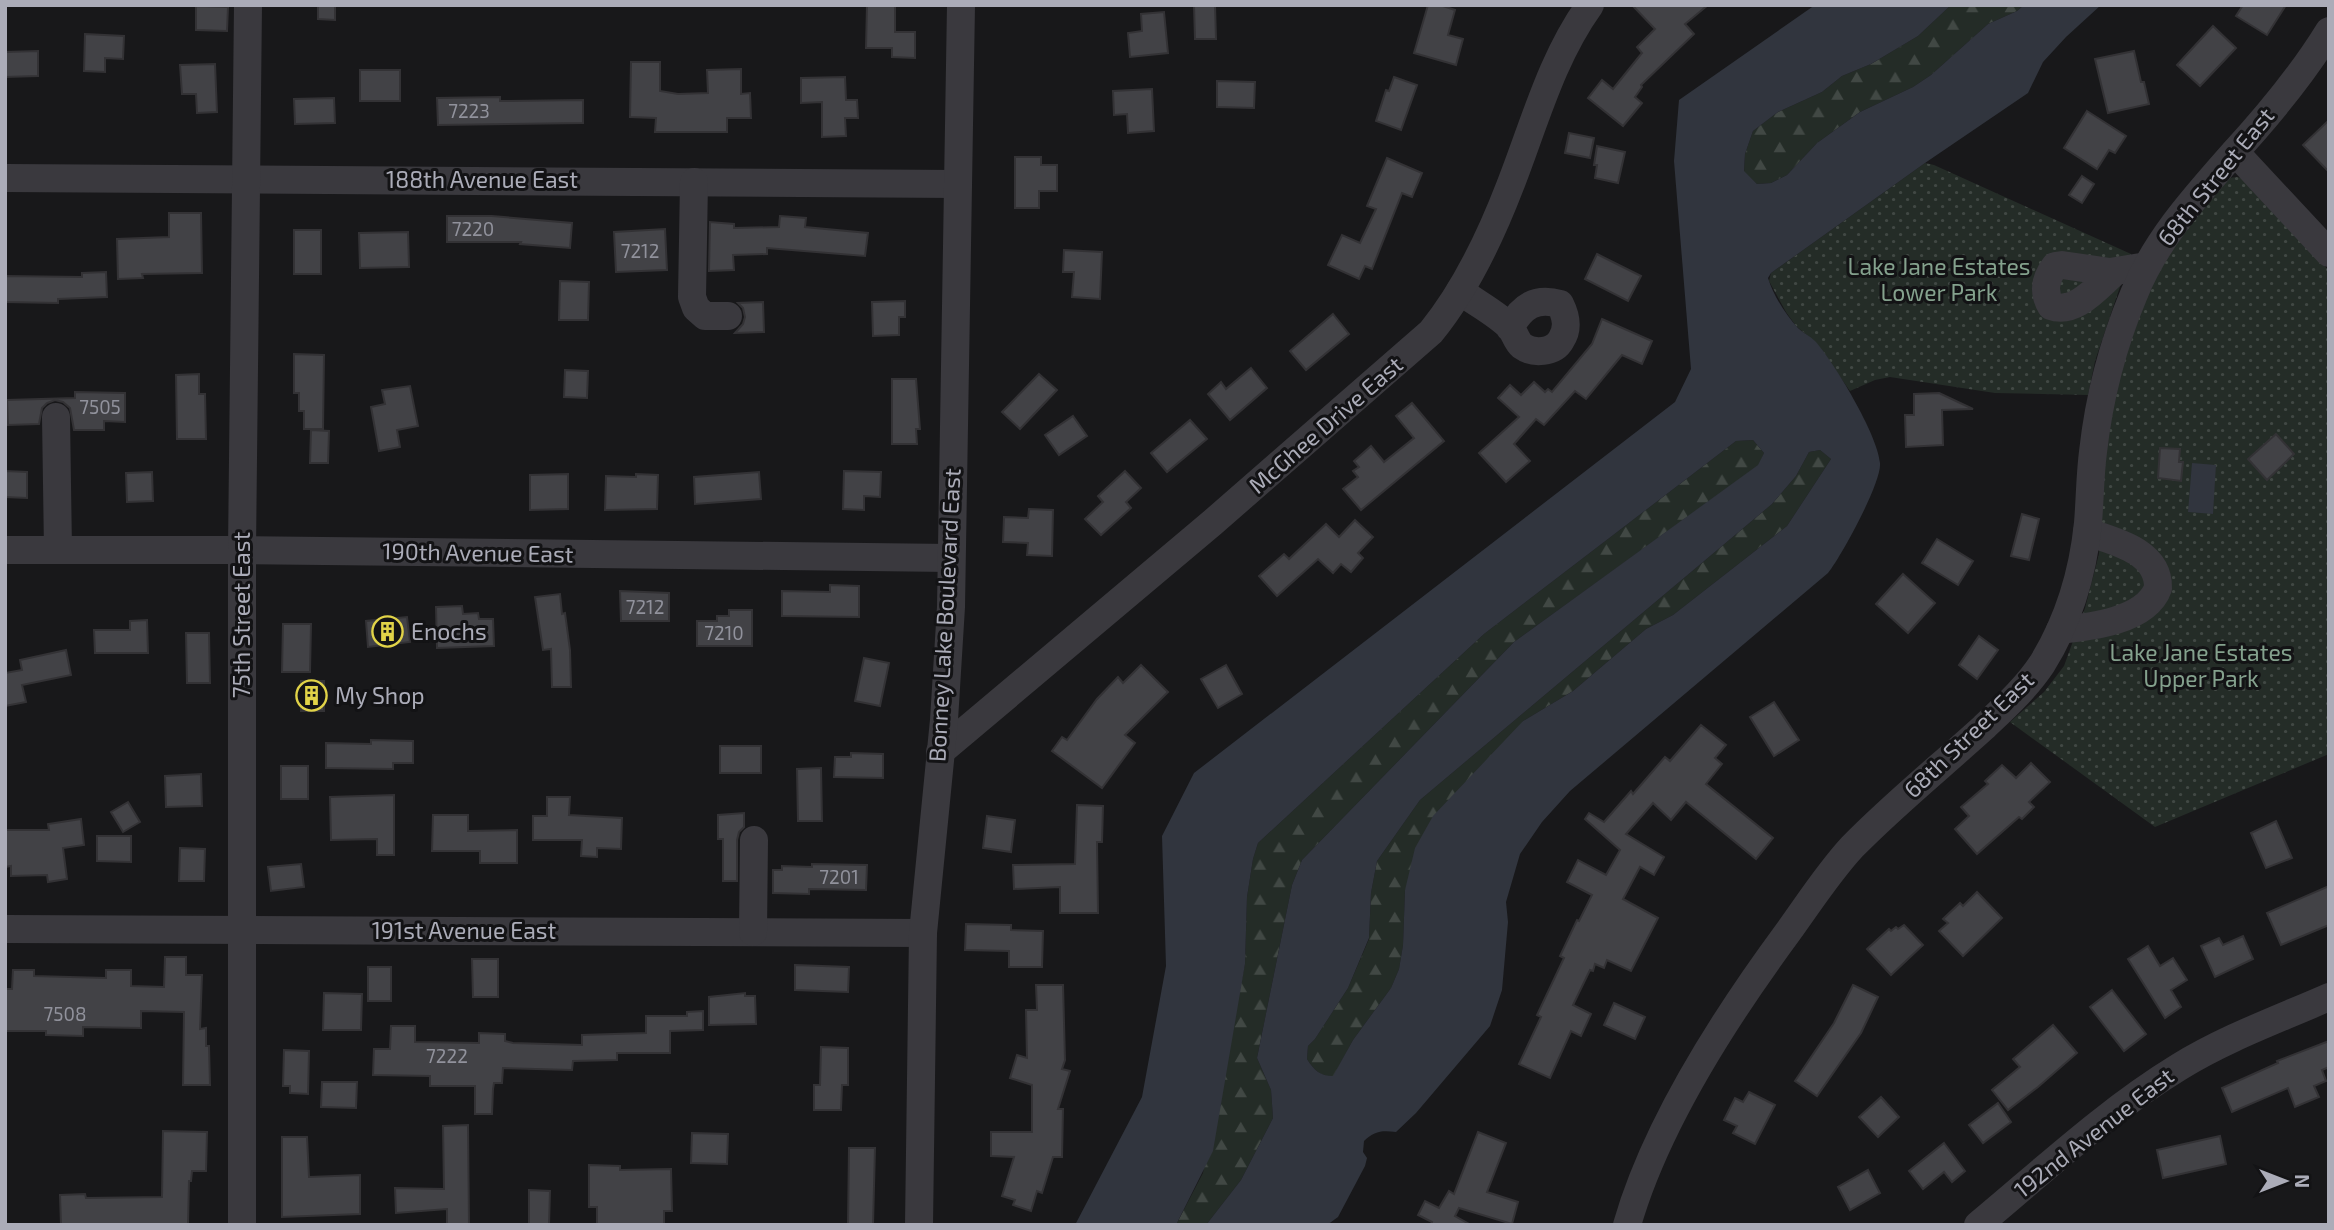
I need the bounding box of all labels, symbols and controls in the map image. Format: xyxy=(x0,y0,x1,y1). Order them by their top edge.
house number: 7223 xyxy=(448,99,490,122)
street label: 68th Street East xyxy=(2151,102,2280,251)
street label: 188th Avenue East xyxy=(386,165,578,193)
house number: 7220 xyxy=(452,217,494,240)
house number: 7212 xyxy=(621,239,659,262)
park label: Lake Jane Estates Lower Park xyxy=(1848,252,2030,306)
street label: McGhee Drive East xyxy=(1243,350,1408,499)
house number: 7505 xyxy=(79,395,121,418)
street label: Bonney Lake Boulevard East xyxy=(922,467,966,762)
street label: 75th Street East xyxy=(227,532,255,698)
street label: 190th Avenue East xyxy=(382,536,574,568)
house number: 7212 xyxy=(626,595,664,618)
building icon: Enochs xyxy=(371,615,405,649)
place label: Enochs xyxy=(411,617,487,645)
house number: 7210 xyxy=(704,621,744,644)
park label: Lake Jane Estates Upper Park xyxy=(2110,638,2292,692)
street label: 68th Street East xyxy=(1898,665,2039,803)
building icon: My Shop xyxy=(295,679,329,713)
place label: My Shop xyxy=(335,681,425,709)
house number: 7201 xyxy=(819,865,859,888)
street label: 191st Avenue East xyxy=(372,916,557,944)
house number: 7508 xyxy=(44,1002,86,1025)
house number: 7222 xyxy=(426,1044,468,1067)
street label: 192nd Avenue East xyxy=(2008,1061,2179,1203)
north arrow xyxy=(2250,1146,2320,1216)
text: N xyxy=(2291,1174,2314,1188)

